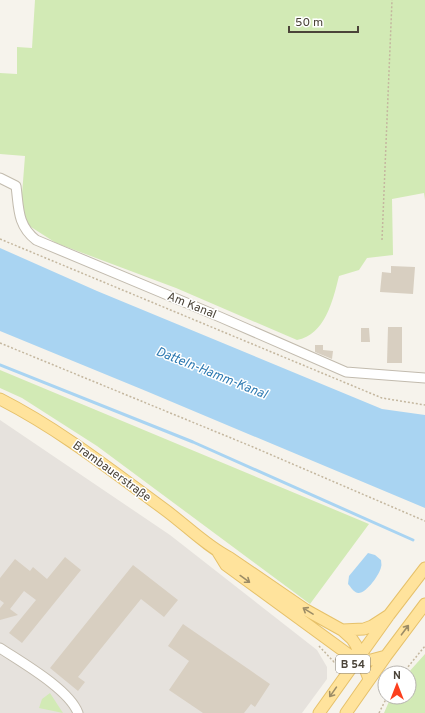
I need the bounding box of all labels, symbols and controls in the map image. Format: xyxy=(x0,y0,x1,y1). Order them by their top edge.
scale bar xyxy=(289,8,358,34)
text: 50 m xyxy=(295,15,323,31)
street label: Am Kanal xyxy=(165,289,219,323)
water label: Datteln-Hamm-Kanal xyxy=(153,344,270,404)
street label: Brambauerstraße xyxy=(69,438,154,506)
one-way arrow xyxy=(240,575,251,583)
one-way arrow xyxy=(302,607,314,615)
one-way arrow xyxy=(401,624,410,635)
road number: B 54 xyxy=(336,655,370,673)
north arrow xyxy=(377,665,417,705)
text: N xyxy=(393,669,401,683)
one-way arrow xyxy=(329,686,337,697)

